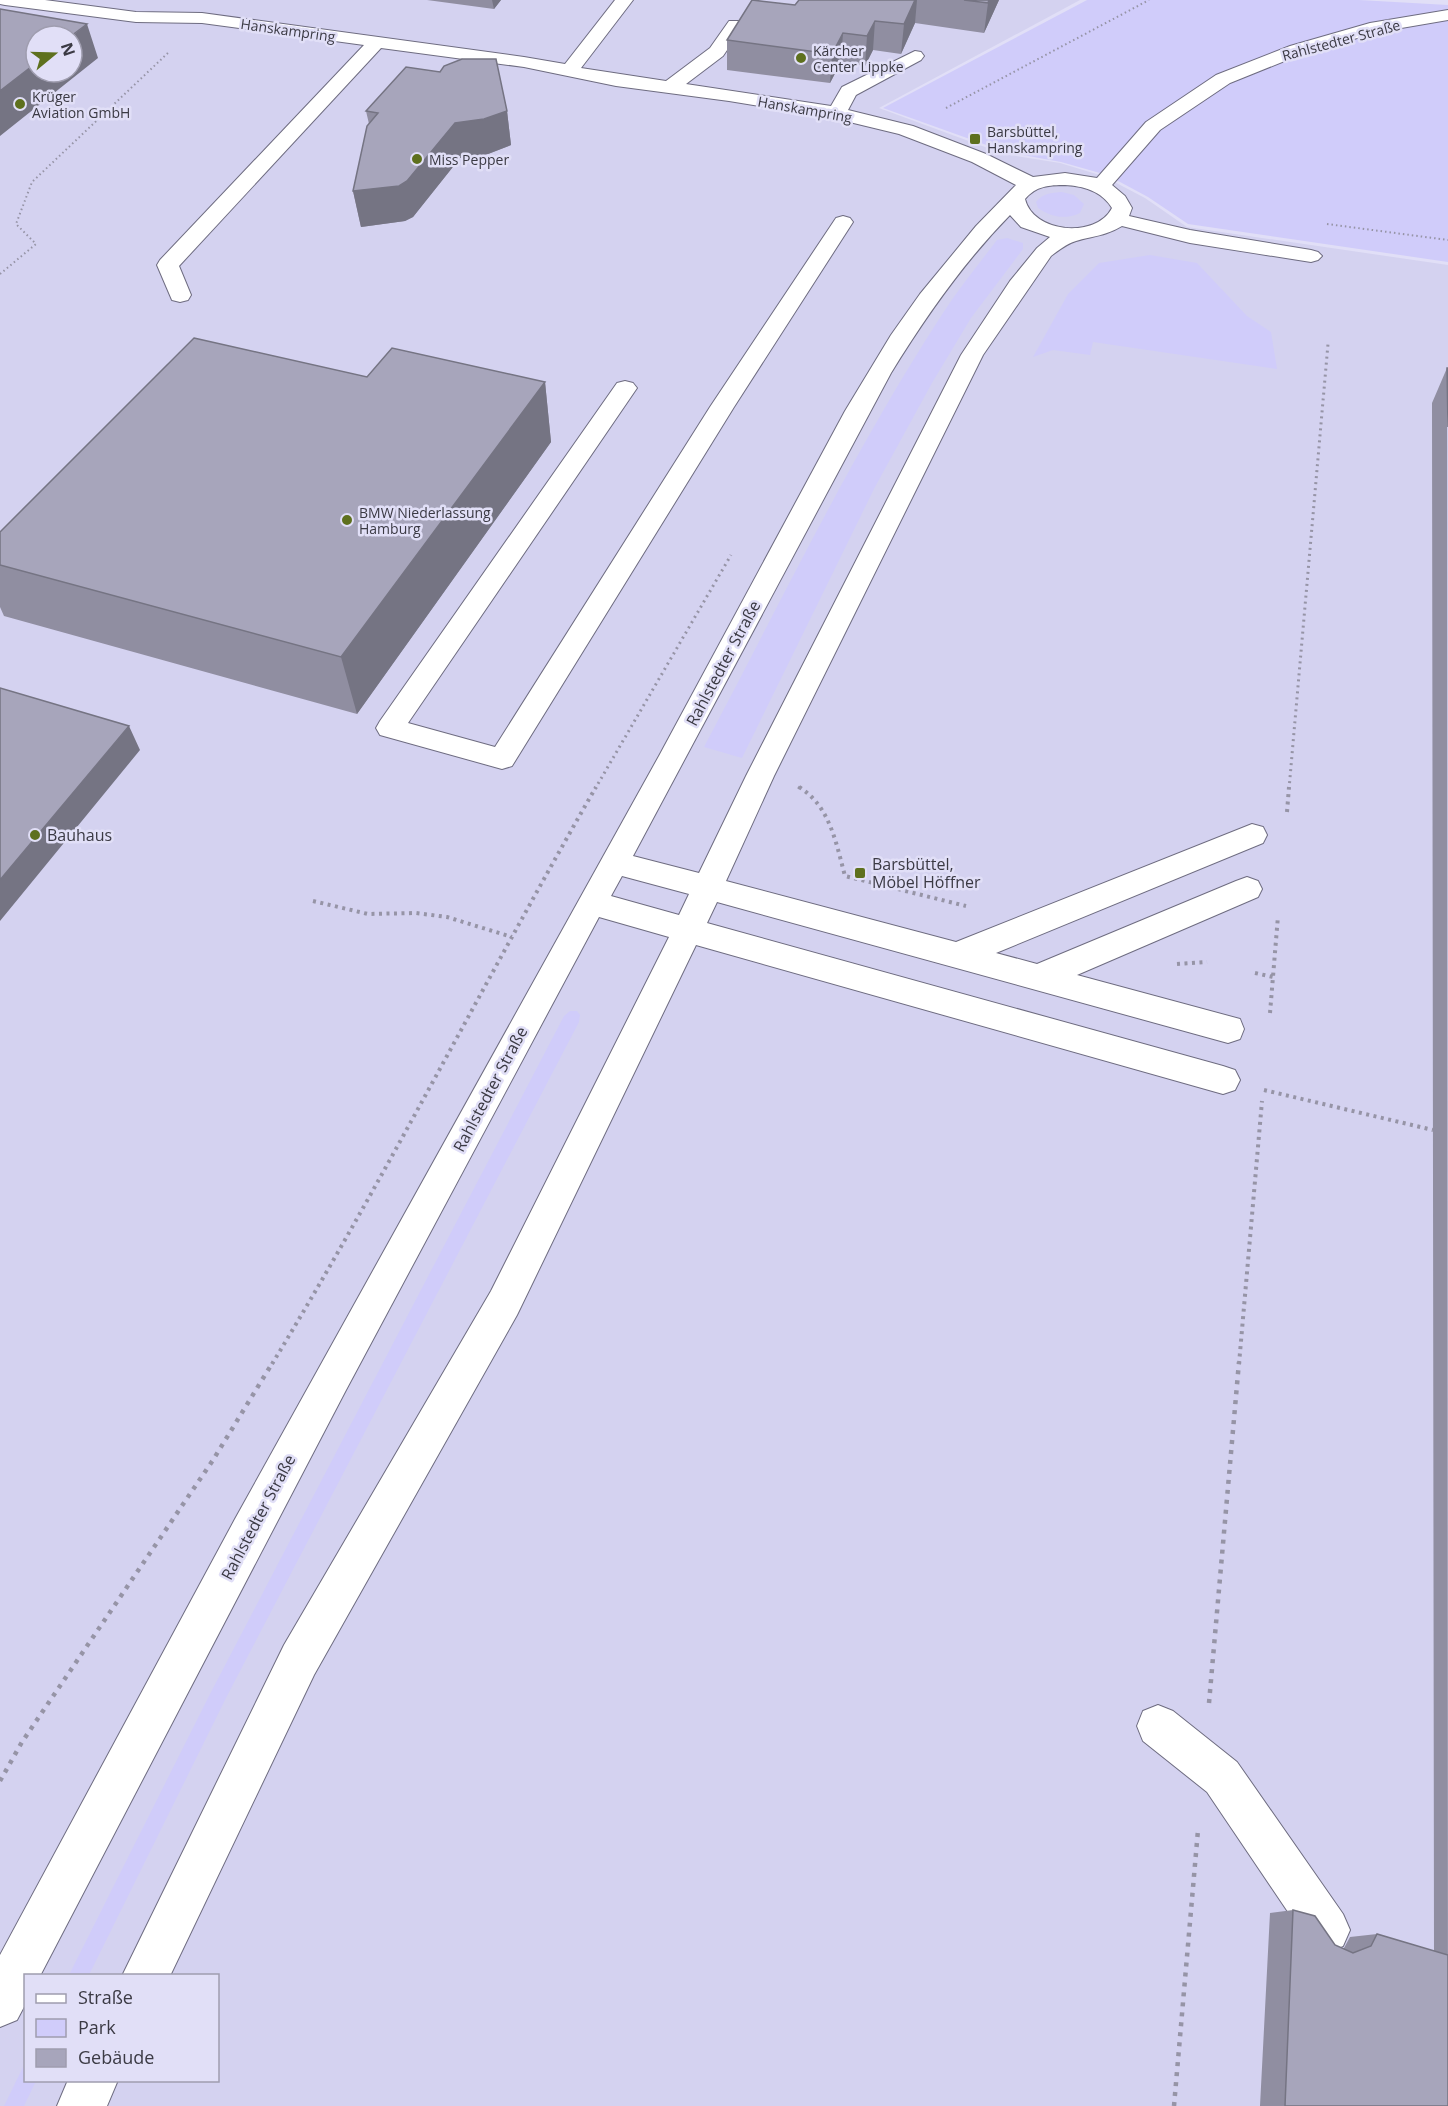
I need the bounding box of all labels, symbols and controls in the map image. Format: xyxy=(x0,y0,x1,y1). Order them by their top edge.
street label: Hanskampring xyxy=(239,14,337,46)
street label: Rahlstedter Straße xyxy=(1280,15,1402,65)
north arrow xyxy=(24,24,84,84)
text: N xyxy=(56,39,81,59)
place label: Kärcher Center Lippke xyxy=(813,41,904,76)
marker: Kärcher Center Lippke xyxy=(794,51,808,65)
place label: Krüger Aviation GmbH xyxy=(32,87,130,122)
street label: Hanskampring xyxy=(756,91,854,127)
marker: Krüger Aviation GmbH xyxy=(13,97,27,111)
place label: Barsbüttel, Hanskampring xyxy=(987,122,1083,157)
marker: Barsbüttel, Hanskampring xyxy=(968,132,982,146)
place label: Miss Pepper xyxy=(429,150,509,169)
marker: Miss Pepper xyxy=(410,152,424,166)
place label: BMW Niederlassung Hamburg xyxy=(359,503,491,538)
marker: BMW Niederlassung Hamburg xyxy=(340,513,354,527)
street label: Rahlstedter Straße xyxy=(681,596,765,730)
place label: Bauhaus xyxy=(47,824,112,846)
marker: Bauhaus xyxy=(28,828,42,842)
place label: Barsbüttel, Möbel Höffner xyxy=(872,853,981,893)
marker: Barsbüttel, Möbel Höffner xyxy=(853,866,867,880)
street label: Rahlstedter Straße xyxy=(448,1022,532,1156)
street label: Rahlstedter Straße xyxy=(216,1450,300,1584)
legend xyxy=(24,1974,219,2082)
text: Straße xyxy=(78,1985,133,2009)
text: Park xyxy=(78,2015,116,2039)
text: Gebäude xyxy=(78,2045,154,2069)

